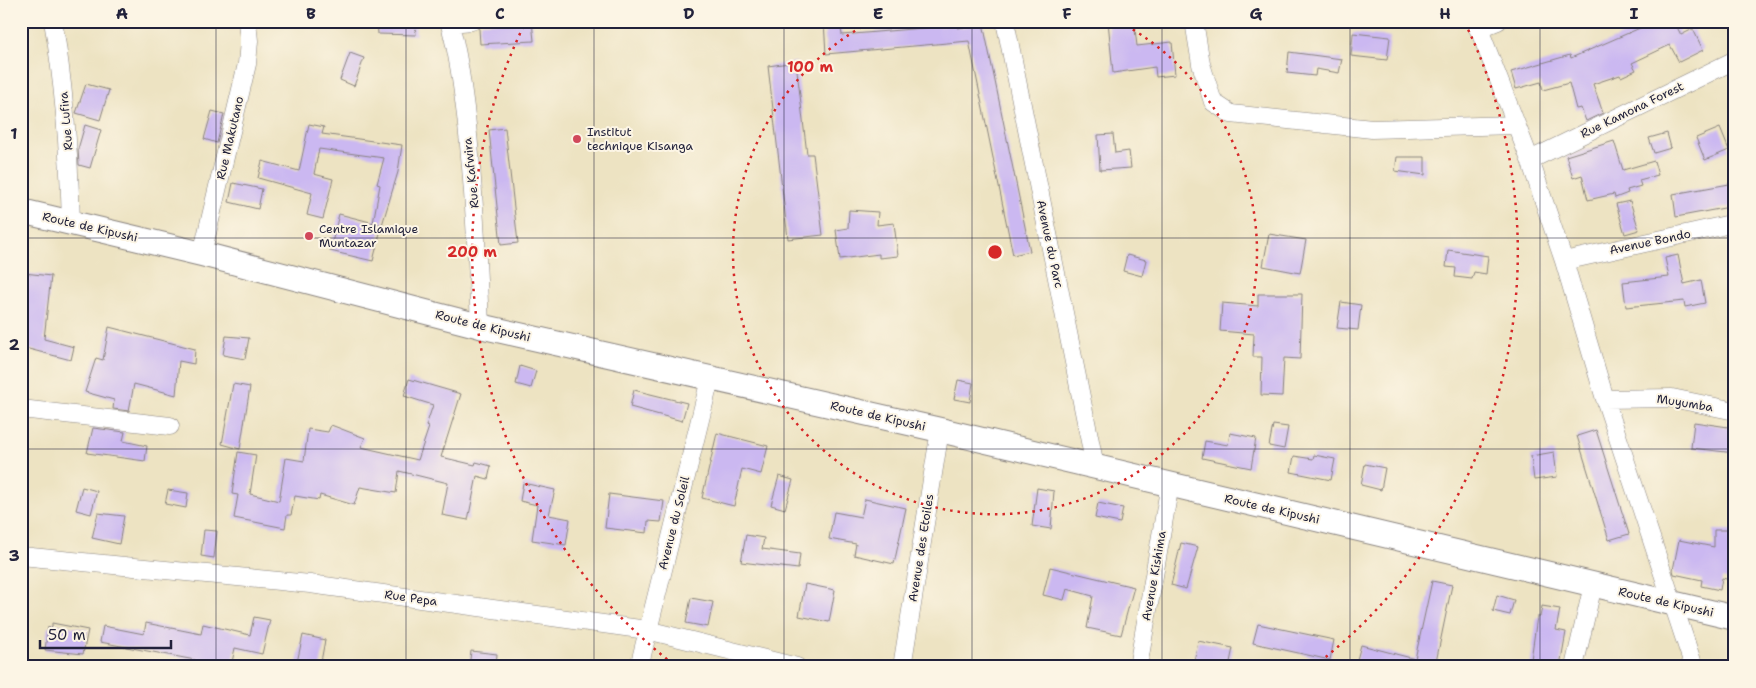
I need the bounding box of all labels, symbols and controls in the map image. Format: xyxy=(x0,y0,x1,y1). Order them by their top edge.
text: A xyxy=(116,3,128,24)
text: B xyxy=(306,3,316,24)
text: C xyxy=(495,3,505,24)
text: D xyxy=(683,3,695,24)
text: E xyxy=(873,3,883,24)
text: F xyxy=(1062,3,1072,24)
text: G xyxy=(1250,3,1263,24)
text: H xyxy=(1439,3,1451,24)
text: I xyxy=(1630,3,1639,24)
text: 100 m xyxy=(787,57,833,77)
street label: Rue Kamona Forest xyxy=(1578,78,1686,142)
street label: Rue Lufira xyxy=(55,90,77,151)
street label: Rue Makutano xyxy=(213,95,247,181)
text: 1 xyxy=(10,123,18,144)
place label: Institut technique Kisanga xyxy=(587,124,693,154)
marker: Institut technique Kisanga xyxy=(571,133,583,145)
street label: Rue Kafwira xyxy=(459,136,483,209)
street label: Avenue du Parc xyxy=(1033,199,1067,289)
street label: Route de Kipushi xyxy=(41,208,139,246)
place label: Centre Islamique Muntazar xyxy=(319,221,418,251)
street label: Avenue Bondo xyxy=(1608,226,1692,258)
marker: Centre Islamique Muntazar xyxy=(303,230,315,242)
text: 200 m xyxy=(447,242,497,262)
centre of rings xyxy=(986,243,1004,261)
street label: Route de Kipushi xyxy=(434,306,532,346)
text: 2 xyxy=(8,334,20,355)
street label: Muyumba xyxy=(1656,391,1715,415)
street label: Route de Kipushi xyxy=(829,397,927,435)
street label: Avenue du Soleil xyxy=(655,474,693,571)
street label: Route de Kipushi xyxy=(1223,490,1321,528)
street label: Avenue des Etoiles xyxy=(905,493,937,603)
street label: Avenue Kishima xyxy=(1138,529,1170,622)
text: 3 xyxy=(8,545,20,566)
street label: Route de Kipushi xyxy=(1617,583,1715,621)
street label: Rue Pepa xyxy=(384,586,439,610)
scale bar xyxy=(40,618,171,650)
text: 50 m xyxy=(48,625,86,645)

